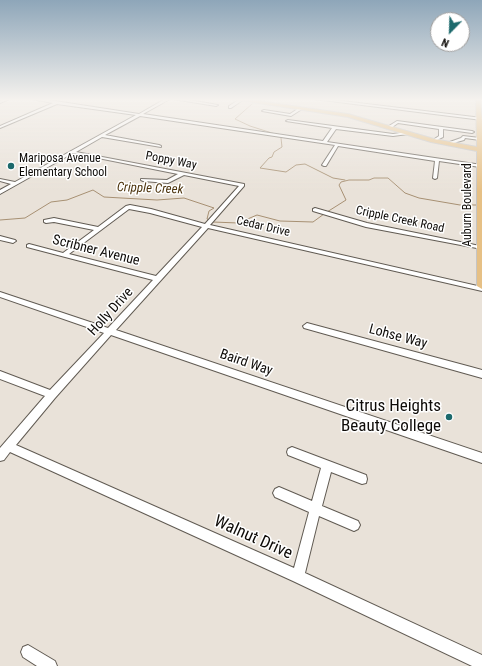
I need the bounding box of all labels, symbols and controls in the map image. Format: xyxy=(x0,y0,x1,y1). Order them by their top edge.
north arrow xyxy=(430,12,470,52)
text: N xyxy=(440,35,451,50)
street label: Poppy Way xyxy=(144,149,198,173)
place label: Mariposa Avenue Elementary School xyxy=(19,152,107,180)
marker: Mariposa Avenue Elementary School xyxy=(6,161,16,171)
street label: Auburn Boulevard xyxy=(461,163,475,247)
water label: Cripple Creek xyxy=(117,180,183,198)
street label: Cripple Creek Road xyxy=(354,204,446,236)
street label: Cedar Drive xyxy=(235,214,291,240)
street label: Scribner Avenue xyxy=(51,232,141,270)
street label: Holly Drive xyxy=(85,284,137,340)
street label: Lohse Way xyxy=(367,321,429,353)
street label: Baird Way xyxy=(217,346,275,380)
place label: Citrus Heights Beauty College xyxy=(341,397,441,437)
marker: Citrus Heights Beauty College xyxy=(444,412,454,422)
street label: Walnut Drive xyxy=(210,512,296,564)

